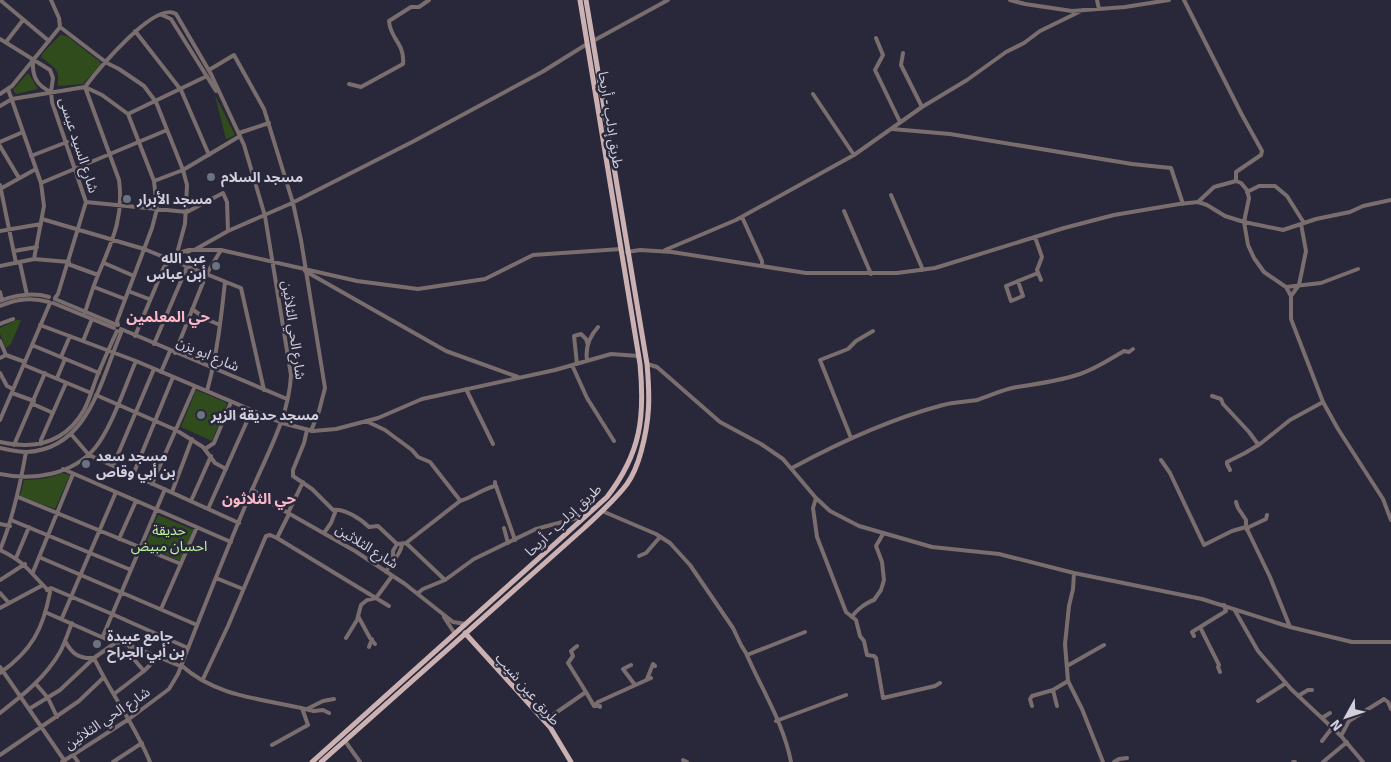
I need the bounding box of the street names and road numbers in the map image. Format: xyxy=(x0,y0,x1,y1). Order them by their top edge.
street label: طريق إدلب - أريحا xyxy=(593,70,627,170)
street label: شارع السيد عيسى xyxy=(53,95,102,196)
street label: شارع الحي الثلاثين xyxy=(276,279,309,381)
street label: شارع ابو يزن xyxy=(173,334,242,377)
street label: طريق إدلب - أريحا xyxy=(521,480,606,561)
street label: شارع الثلاثين xyxy=(331,521,401,574)
street label: طريق عين شيب xyxy=(491,650,564,730)
street label: شارع الحي الثلاثين xyxy=(61,683,155,755)

